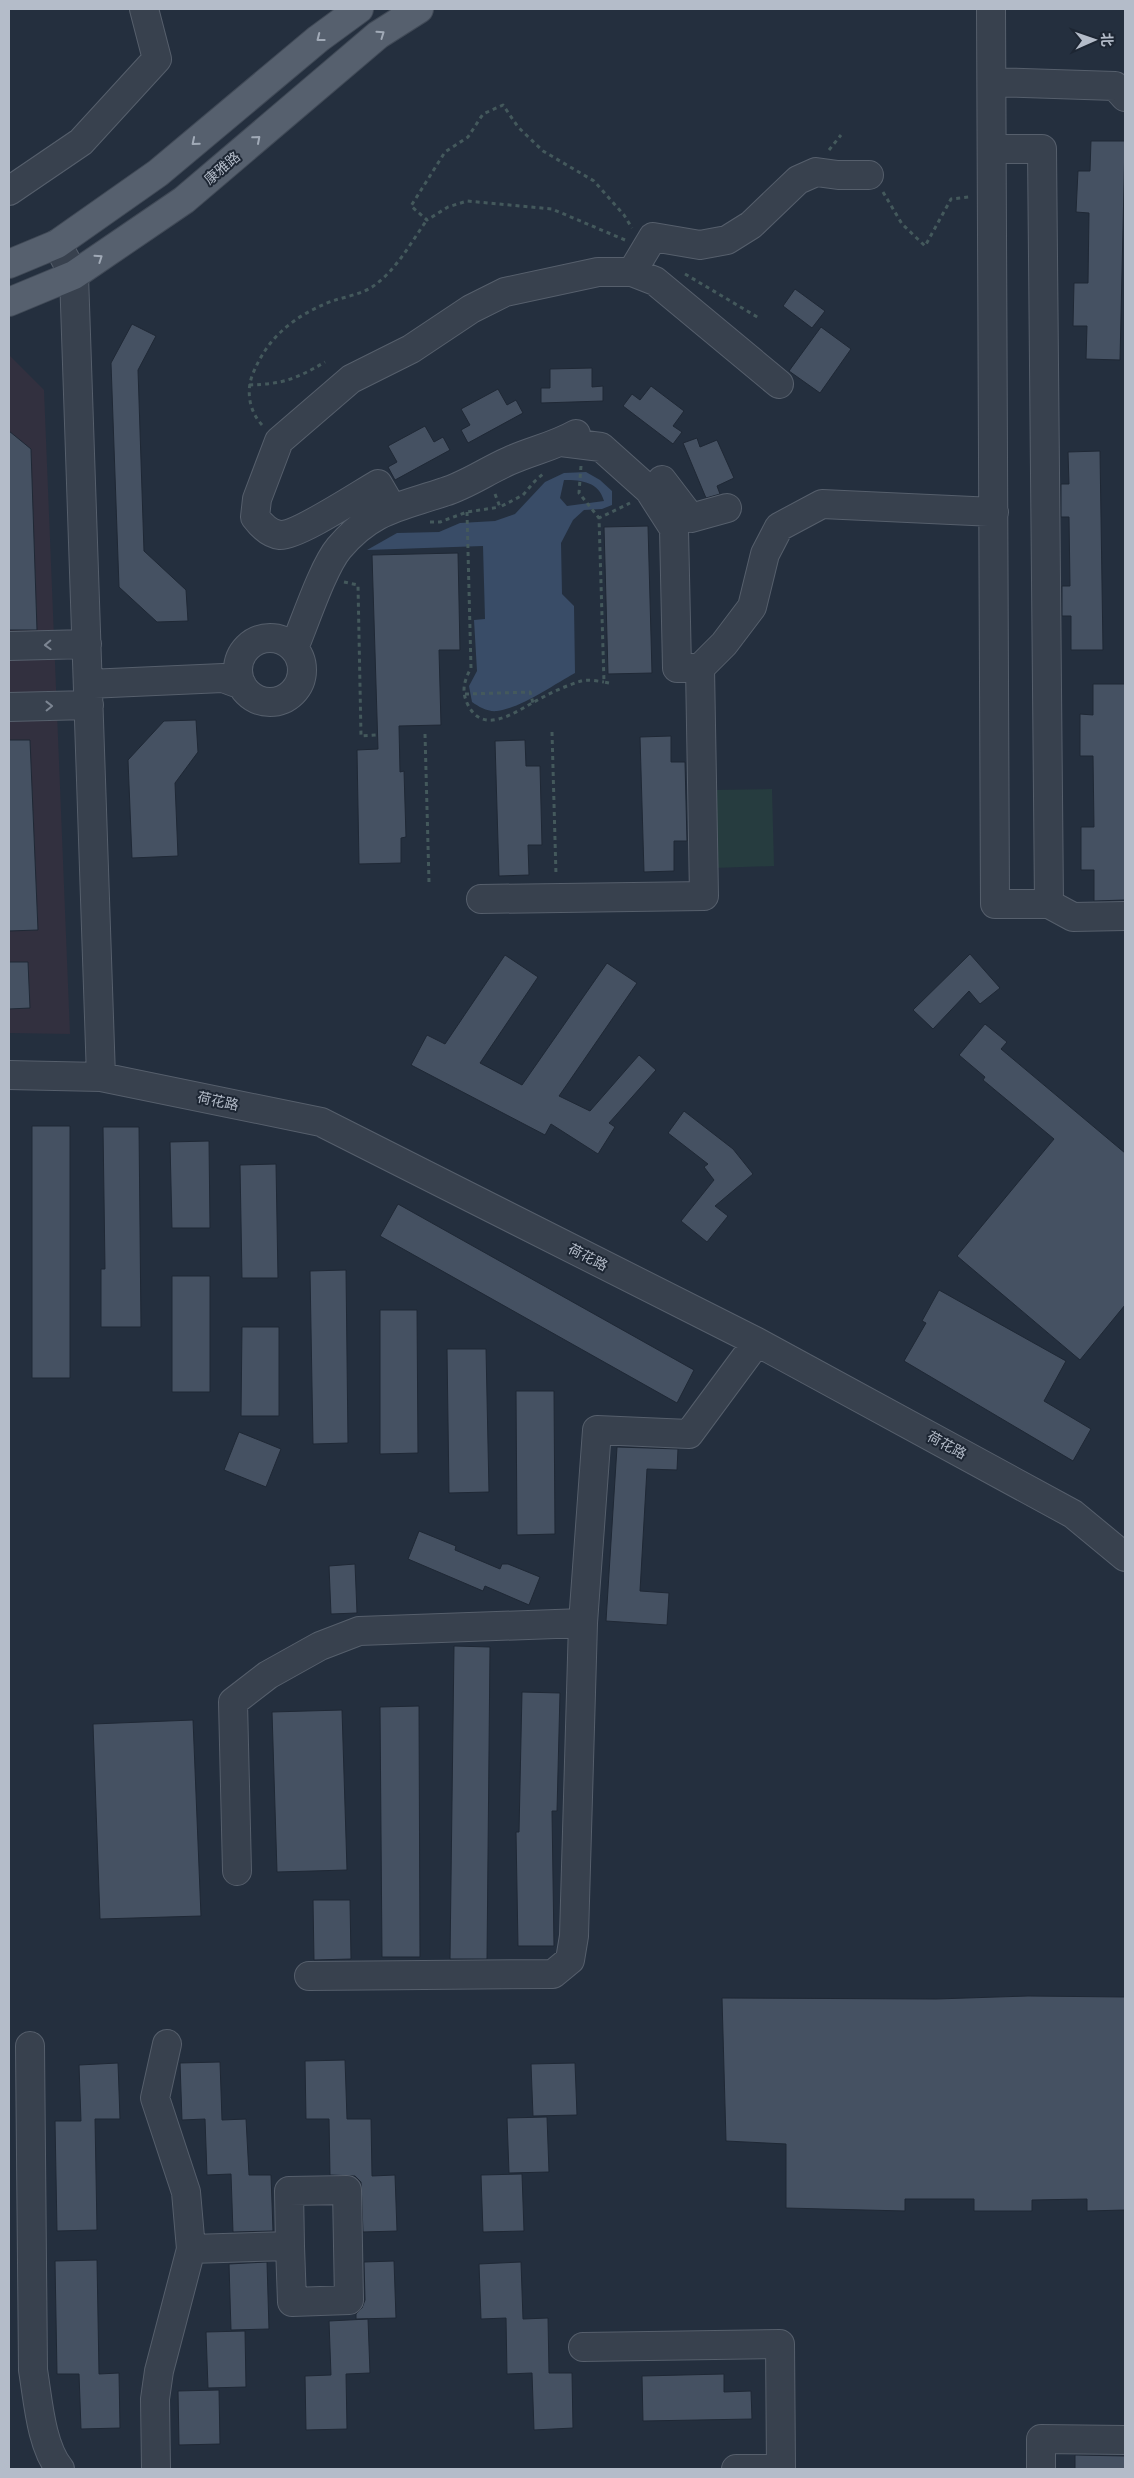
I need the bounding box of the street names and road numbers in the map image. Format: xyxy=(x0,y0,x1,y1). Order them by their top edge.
street label: 康雅路 xyxy=(201,148,243,188)
street label: 荷花路 xyxy=(196,1089,240,1113)
street label: 荷花路 xyxy=(566,1240,610,1274)
street label: 荷花路 xyxy=(925,1428,969,1462)

